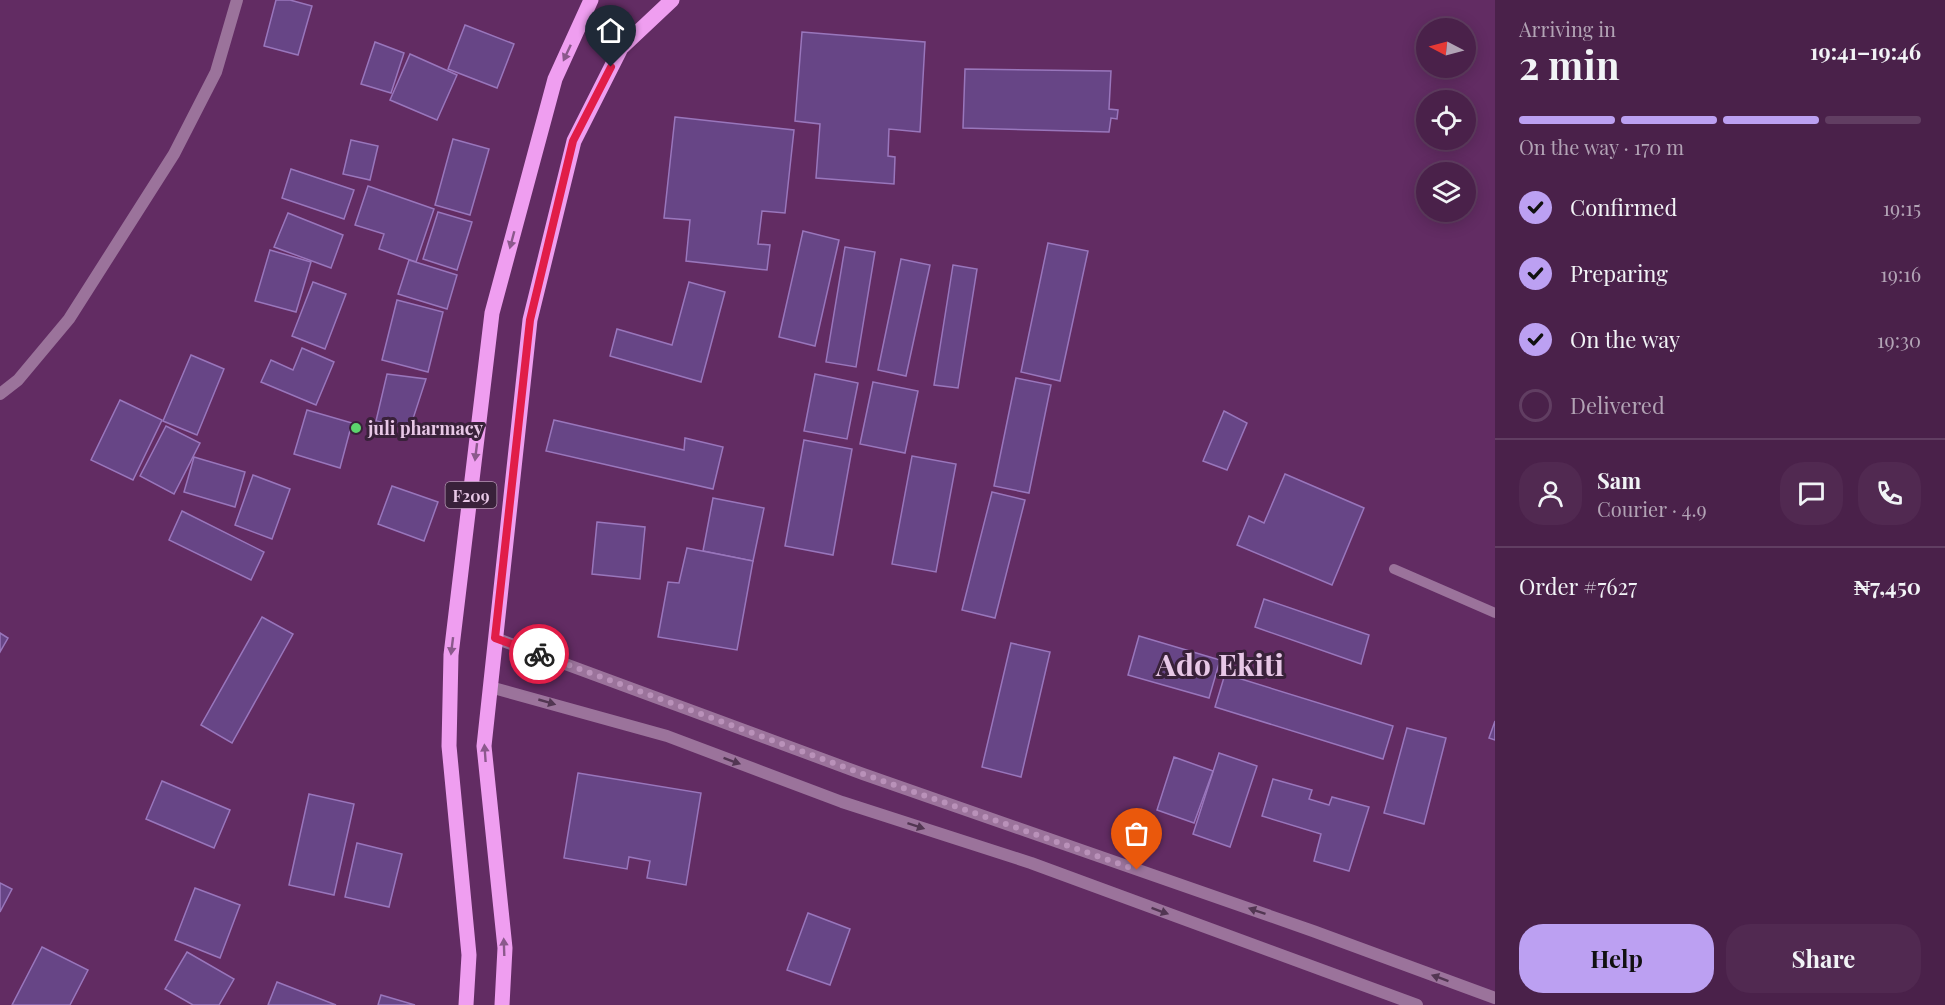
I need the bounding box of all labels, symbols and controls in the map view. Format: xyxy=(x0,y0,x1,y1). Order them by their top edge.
pin xyxy=(585,5,636,67)
icon: home xyxy=(594,14,627,47)
text: Arriving in xyxy=(1519,15,1616,42)
north arrow xyxy=(1416,18,1476,78)
map controls xyxy=(1416,18,1476,222)
text: 19:41–19:46 xyxy=(1810,36,1921,66)
text: 2 min xyxy=(1519,38,1620,90)
one-way arrow xyxy=(562,45,571,62)
button: locate xyxy=(1416,90,1476,150)
text: On the way · 170 m xyxy=(1519,133,1684,160)
button: layers xyxy=(1416,162,1476,222)
icon: check xyxy=(1519,191,1552,224)
text: Confirmed xyxy=(1570,192,1677,222)
text: 19:15 xyxy=(1883,194,1921,221)
one-way arrow xyxy=(507,231,516,249)
icon: check xyxy=(1519,257,1552,290)
text: Preparing xyxy=(1570,258,1668,288)
text: 19:16 xyxy=(1880,260,1921,287)
icon: check xyxy=(1519,323,1552,356)
text: On the way xyxy=(1570,324,1680,354)
text: 19:30 xyxy=(1877,326,1921,353)
text: Delivered xyxy=(1570,390,1665,420)
place label: juli pharmacy xyxy=(367,416,484,440)
marker: juli pharmacy xyxy=(349,421,363,435)
one-way arrow xyxy=(471,443,480,462)
button: person xyxy=(1519,462,1582,525)
button: chat xyxy=(1780,462,1843,525)
button: phone xyxy=(1858,462,1921,525)
text: Sam xyxy=(1597,465,1641,495)
road number: F209 xyxy=(446,482,496,508)
text: Courier · 4.9 xyxy=(1597,495,1707,522)
text: Order #7627 xyxy=(1519,571,1637,601)
text: ₦7,450 xyxy=(1854,571,1921,601)
courier xyxy=(509,624,569,684)
one-way arrow xyxy=(447,636,457,655)
icon: bike xyxy=(523,638,556,671)
district label: Ado Ekiti xyxy=(1155,644,1284,684)
one-way arrow xyxy=(537,698,556,708)
one-way arrow xyxy=(480,743,490,762)
one-way arrow xyxy=(724,756,742,766)
pin xyxy=(1111,808,1162,870)
icon: bag xyxy=(1120,817,1153,850)
one-way arrow xyxy=(907,822,925,831)
one-way arrow xyxy=(1151,906,1169,916)
one-way arrow xyxy=(1248,906,1266,916)
button: Help xyxy=(1519,924,1714,993)
button: Share xyxy=(1726,924,1921,993)
one-way arrow xyxy=(499,937,509,956)
one-way arrow xyxy=(1431,973,1449,982)

